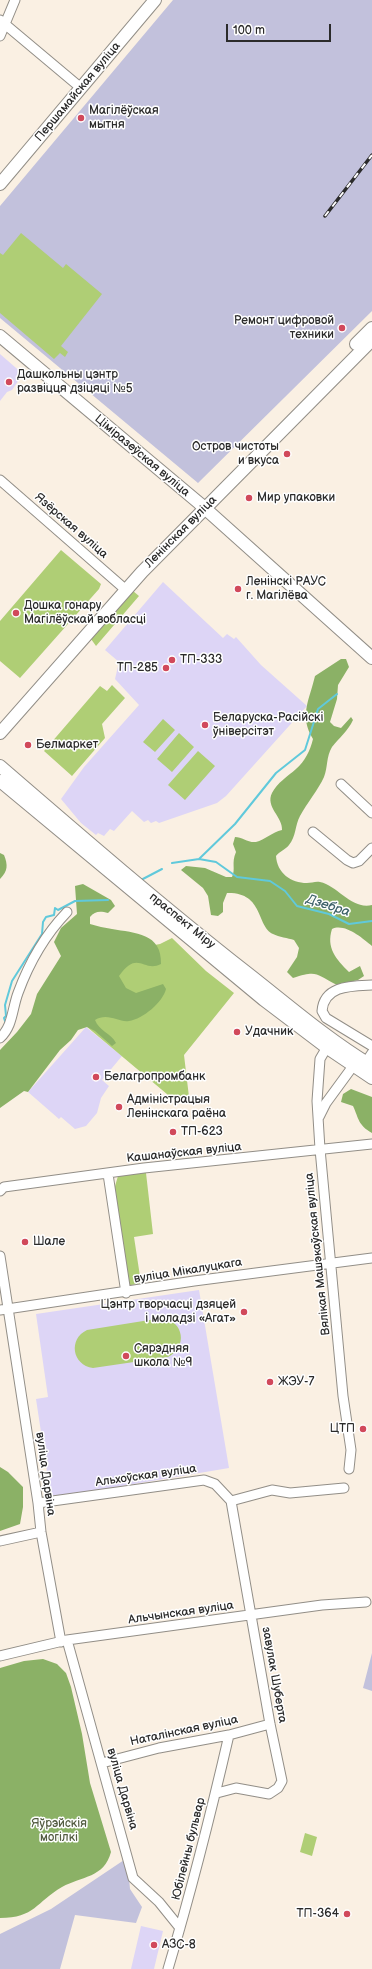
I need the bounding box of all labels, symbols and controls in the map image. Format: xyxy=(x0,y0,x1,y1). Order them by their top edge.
scale bar xyxy=(228,16,333,42)
text: 100 m xyxy=(233,23,265,38)
street label: Першамайская вуліца xyxy=(32,39,124,145)
place label: Магілёўская мытня xyxy=(89,104,159,132)
marker: Магілёўская мытня xyxy=(76,113,86,123)
place label: Ремонт цифровой техники xyxy=(234,314,334,342)
marker: Ремонт цифровой техники xyxy=(337,323,347,333)
place label: Дашкольны цэнтр развіцця дзіцяці №5 xyxy=(17,368,133,396)
marker: Дашкольны цэнтр развіцця дзіцяці №5 xyxy=(4,377,14,387)
street label: Ціміразеўская вуліца xyxy=(92,412,192,500)
place label: Остров чистоты и вкуса xyxy=(192,440,279,468)
marker: Остров чистоты и вкуса xyxy=(282,449,292,459)
street label: Язёрская вуліца xyxy=(31,490,111,562)
place label: Мир упаковки xyxy=(257,491,335,505)
street label: Ленінская вуліца xyxy=(142,493,220,571)
marker: Мир упаковки xyxy=(244,493,254,503)
place label: Ленінскі РАУС г. Магілёва xyxy=(246,575,326,603)
marker: Ленінскі РАУС г. Магілёва xyxy=(233,584,243,594)
place label: Дошка гонару Магілёўскай вобласці xyxy=(24,599,146,627)
marker: Дошка гонару Магілёўскай вобласці xyxy=(11,608,21,618)
place label: ТП-333 xyxy=(180,653,222,667)
marker: ТП-333 xyxy=(167,655,177,665)
place label: ТП-285 xyxy=(117,661,158,675)
marker: ТП-285 xyxy=(161,663,171,673)
place label: Беларуска-Расійскі ўніверсітэт xyxy=(213,711,323,739)
marker: Беларуска-Расійскі ўніверсітэт xyxy=(200,720,210,730)
place label: Белмаркет xyxy=(36,738,98,752)
marker: Белмаркет xyxy=(23,740,33,750)
street label: праспект Міру xyxy=(146,890,218,952)
water label: Дзебра xyxy=(304,892,352,920)
place label: Удачник xyxy=(245,1025,293,1039)
marker: Удачник xyxy=(232,1027,242,1037)
place label: Белагропромбанк xyxy=(104,1070,205,1084)
marker: Белагропромбанк xyxy=(91,1072,101,1082)
place label: Адміністрацыя Ленінскага раёна xyxy=(127,1093,226,1121)
marker: Адміністрацыя Ленінскага раёна xyxy=(114,1102,124,1112)
place label: ТП-623 xyxy=(181,1125,223,1139)
marker: ТП-623 xyxy=(168,1127,178,1137)
street label: Кашанаўская вуліца xyxy=(126,1140,242,1166)
street label: Вялікая Машэкаўская вуліца xyxy=(302,1172,334,1336)
place label: Шале xyxy=(33,1235,65,1249)
marker: Шале xyxy=(20,1237,30,1247)
street label: вуліца Мікалуцкага xyxy=(133,1255,243,1287)
place label: Цэнтр творчасці дзяцей і моладзі «Агат» xyxy=(101,1298,236,1326)
marker: Цэнтр творчасці дзяцей і моладзі «Агат» xyxy=(239,1307,249,1317)
place label: Сярэдняя школа №9 xyxy=(134,1342,193,1370)
marker: Сярэдняя школа №9 xyxy=(121,1351,131,1361)
place label: ЖЭУ-7 xyxy=(278,1375,314,1389)
marker: ЖЭУ-7 xyxy=(265,1377,275,1387)
place label: ЦТП xyxy=(330,1422,355,1436)
marker: ЦТП xyxy=(358,1424,368,1434)
street label: вуліца Дарвіна xyxy=(32,1431,58,1517)
street label: Альхоўская вуліца xyxy=(95,1462,197,1490)
street label: Альчынская вуліца xyxy=(127,1598,235,1628)
street label: завулак Шуберта xyxy=(258,1626,290,1724)
street label: Наталінская вуліца xyxy=(129,1713,239,1749)
street label: вуліца Дарвіна xyxy=(103,1746,141,1832)
street label: Юбілейны бульвар xyxy=(169,1796,209,1902)
park label: Яўрэйскія могілкі xyxy=(31,1817,87,1845)
place label: ТП-364 xyxy=(297,1907,339,1921)
marker: ТП-364 xyxy=(342,1909,352,1919)
place label: АЗС-8 xyxy=(162,1938,196,1952)
marker: АЗС-8 xyxy=(149,1940,159,1950)

